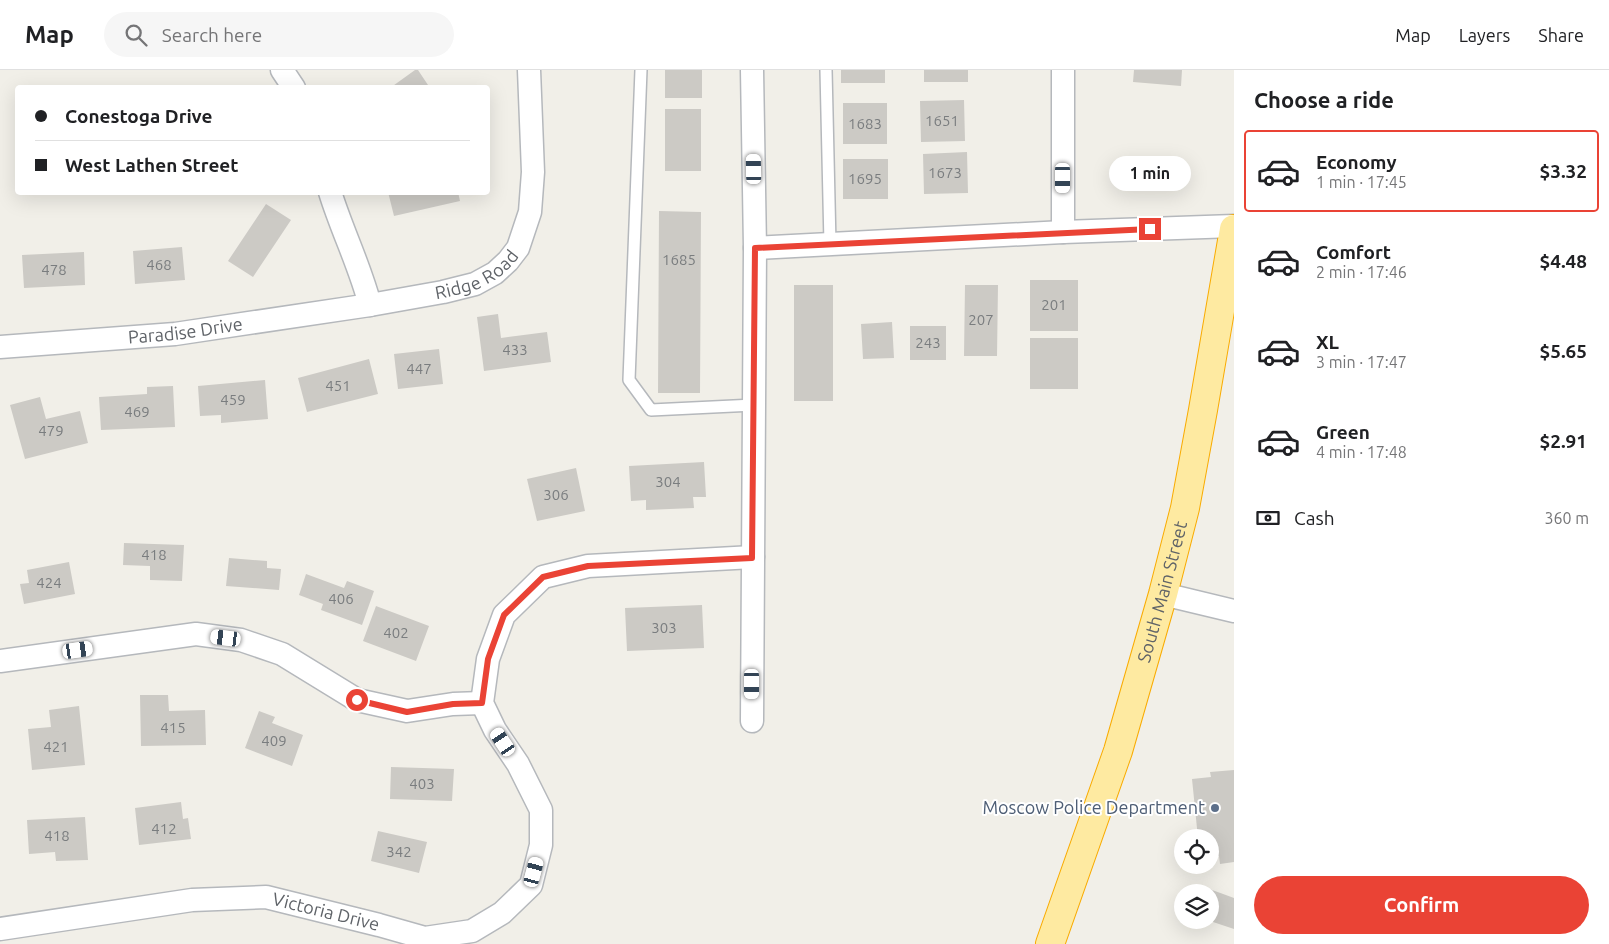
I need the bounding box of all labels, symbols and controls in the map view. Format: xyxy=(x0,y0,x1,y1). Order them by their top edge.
search box xyxy=(104,12,454,57)
text: Map xyxy=(25,21,74,48)
icon: search xyxy=(122,21,150,49)
text: Search here xyxy=(162,24,262,46)
text: Map xyxy=(1395,25,1431,45)
text: Layers xyxy=(1459,25,1510,45)
text: Share xyxy=(1538,25,1584,45)
text: Choose a ride xyxy=(1254,87,1394,112)
text: Conestoga Drive xyxy=(65,105,212,127)
house number: 1651 xyxy=(925,112,959,129)
house number: 1683 xyxy=(848,115,882,132)
icon: car xyxy=(1256,149,1301,194)
text: Economy xyxy=(1316,151,1397,173)
text: West Lathen Street xyxy=(65,154,239,176)
car xyxy=(746,154,761,184)
callout: 1 min xyxy=(1109,156,1191,192)
text: $3.32 xyxy=(1539,160,1587,182)
car xyxy=(1055,163,1070,193)
house number: 1673 xyxy=(928,164,962,181)
text: 1 min xyxy=(1130,164,1170,182)
house number: 1695 xyxy=(848,170,882,187)
text: 1 min · 17:45 xyxy=(1316,173,1407,191)
route end xyxy=(1139,218,1161,240)
icon: car xyxy=(1256,239,1301,284)
text: Comfort xyxy=(1316,241,1391,263)
street label: Ridge Road xyxy=(433,246,522,302)
text: $4.48 xyxy=(1539,250,1587,272)
house number: 1685 xyxy=(662,251,696,268)
house number: 468 xyxy=(146,256,172,273)
house number: 478 xyxy=(41,261,67,278)
text: 2 min · 17:46 xyxy=(1316,263,1407,281)
house number: 201 xyxy=(1041,296,1067,313)
house number: 207 xyxy=(968,311,994,328)
street label: Paradise Drive xyxy=(127,313,244,346)
icon: car xyxy=(1256,329,1301,374)
text: XL xyxy=(1316,331,1339,353)
house number: 243 xyxy=(915,334,941,351)
text: $5.65 xyxy=(1539,340,1587,362)
house number: 433 xyxy=(502,341,528,358)
text: 3 min · 17:47 xyxy=(1316,353,1407,371)
house number: 447 xyxy=(406,360,432,377)
house number: 451 xyxy=(325,377,351,394)
house number: 459 xyxy=(220,391,246,408)
house number: 469 xyxy=(124,403,150,420)
icon: car xyxy=(1256,419,1301,464)
text: Green xyxy=(1316,421,1370,443)
house number: 479 xyxy=(38,422,64,439)
text: $2.91 xyxy=(1539,430,1587,452)
text: 4 min · 17:48 xyxy=(1316,443,1407,461)
house number: 304 xyxy=(655,473,681,490)
house number: 306 xyxy=(543,486,569,503)
icon: cash xyxy=(1254,504,1282,532)
text: Cash xyxy=(1294,507,1335,529)
text: 360 m xyxy=(1544,509,1589,527)
street label: South Main Street xyxy=(1133,519,1190,665)
house number: 418 xyxy=(141,546,167,563)
house number: 424 xyxy=(36,574,62,591)
house number: 406 xyxy=(328,590,354,607)
house number: 303 xyxy=(651,619,677,636)
house number: 402 xyxy=(383,624,409,641)
car xyxy=(210,629,241,647)
car xyxy=(62,640,93,660)
car xyxy=(744,669,759,699)
route start xyxy=(346,689,368,711)
house number: 415 xyxy=(160,719,186,736)
car xyxy=(488,725,517,759)
house number: 409 xyxy=(261,732,287,749)
house number: 421 xyxy=(43,738,69,755)
house number: 403 xyxy=(409,775,435,792)
place label: Moscow Police Department xyxy=(982,797,1205,817)
marker: Moscow Police Department xyxy=(1209,802,1221,814)
house number: 412 xyxy=(151,820,177,837)
house number: 418 xyxy=(44,827,70,844)
map controls xyxy=(1174,829,1219,929)
button: locate xyxy=(1174,829,1219,874)
house number: 342 xyxy=(386,843,412,860)
car xyxy=(522,856,545,888)
button: Confirm xyxy=(1254,876,1589,934)
button: layers xyxy=(1174,884,1219,929)
street label: Victoria Drive xyxy=(271,888,382,934)

